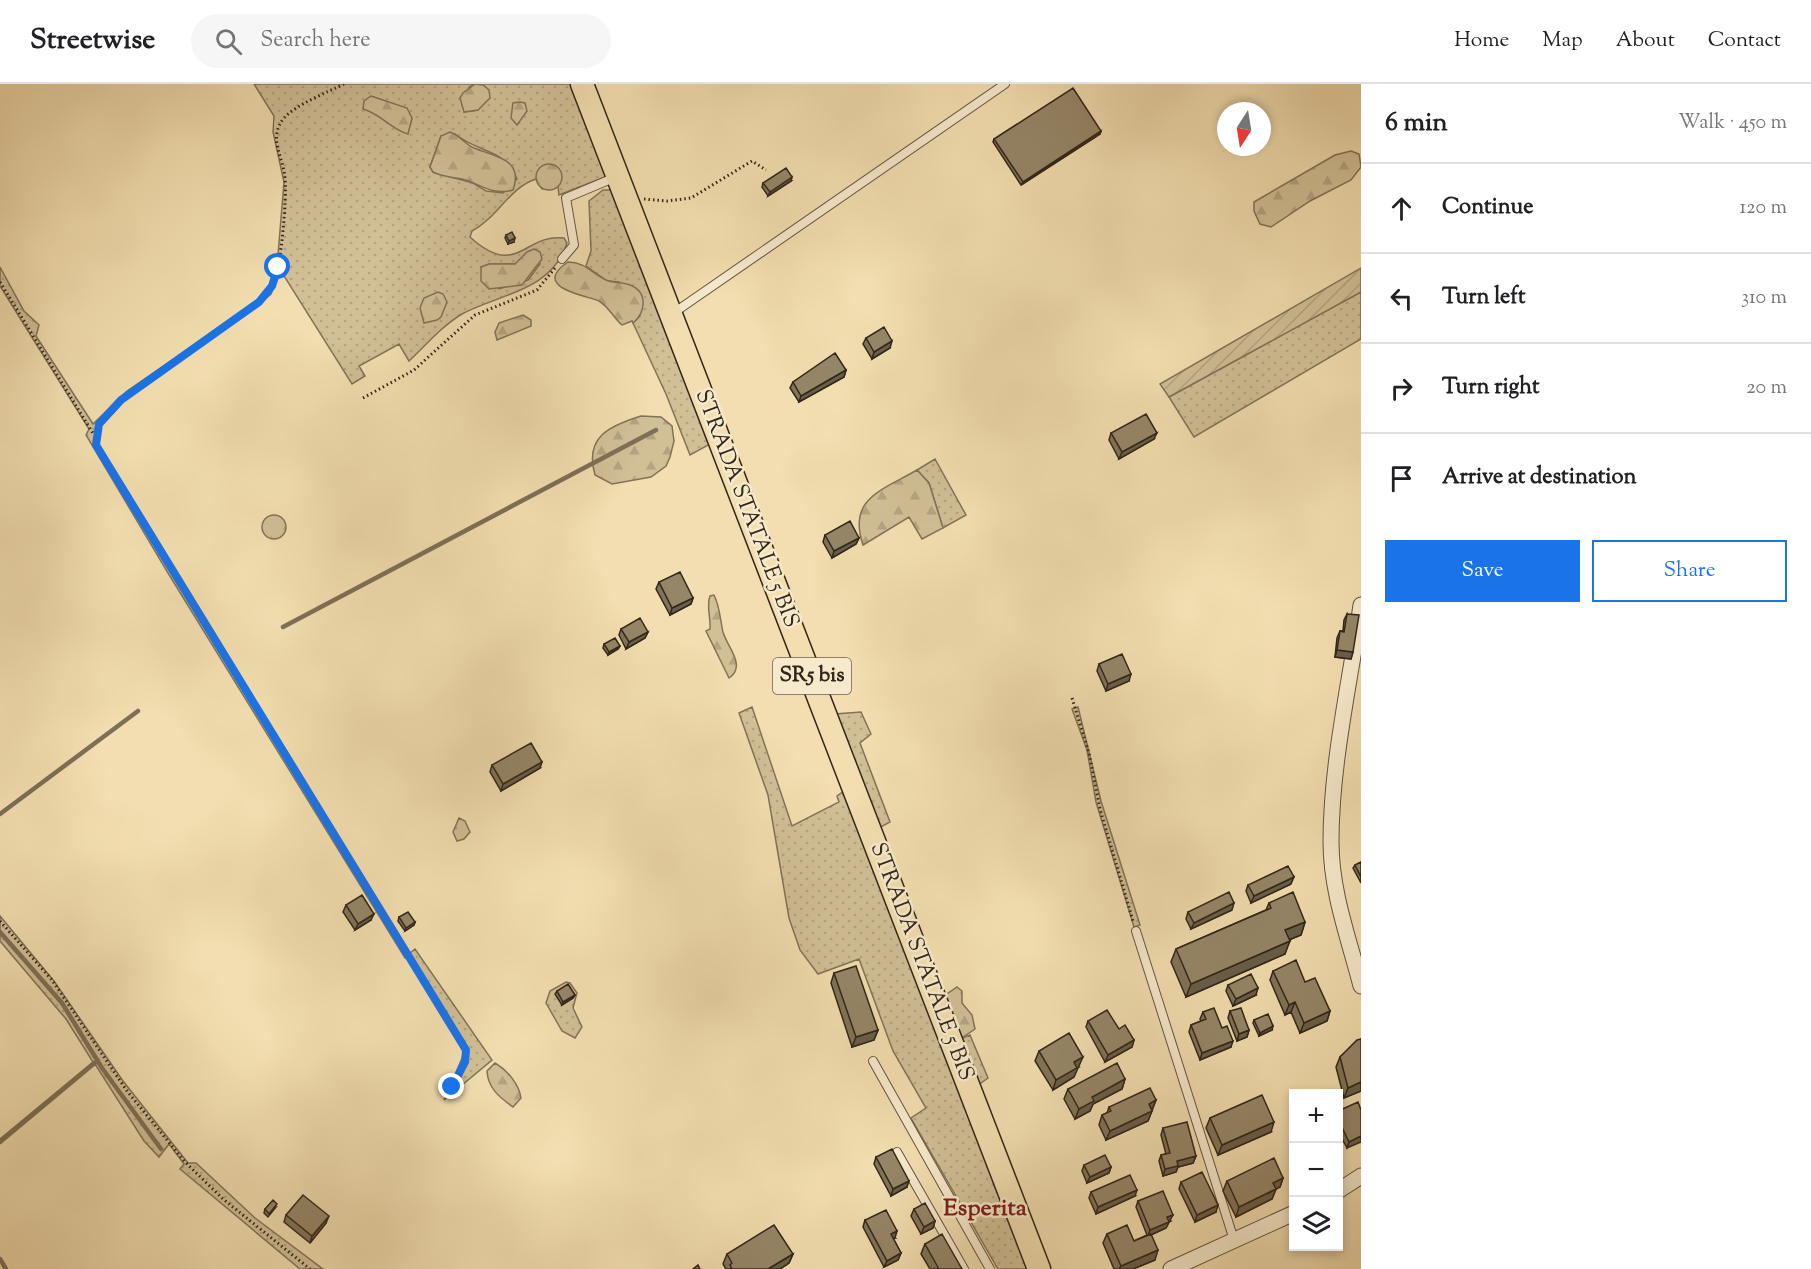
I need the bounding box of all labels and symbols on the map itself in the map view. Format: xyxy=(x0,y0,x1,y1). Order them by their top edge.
north arrow xyxy=(1217,102,1271,156)
route start xyxy=(264,253,290,279)
street label: STRADA STATALE 5 BIS xyxy=(686,385,806,633)
road number: SR5 bis xyxy=(773,658,851,694)
street label: STRADA STATALE 5 BIS xyxy=(861,838,981,1086)
route end xyxy=(438,1073,464,1099)
district label: Esperita xyxy=(943,1192,1028,1226)

